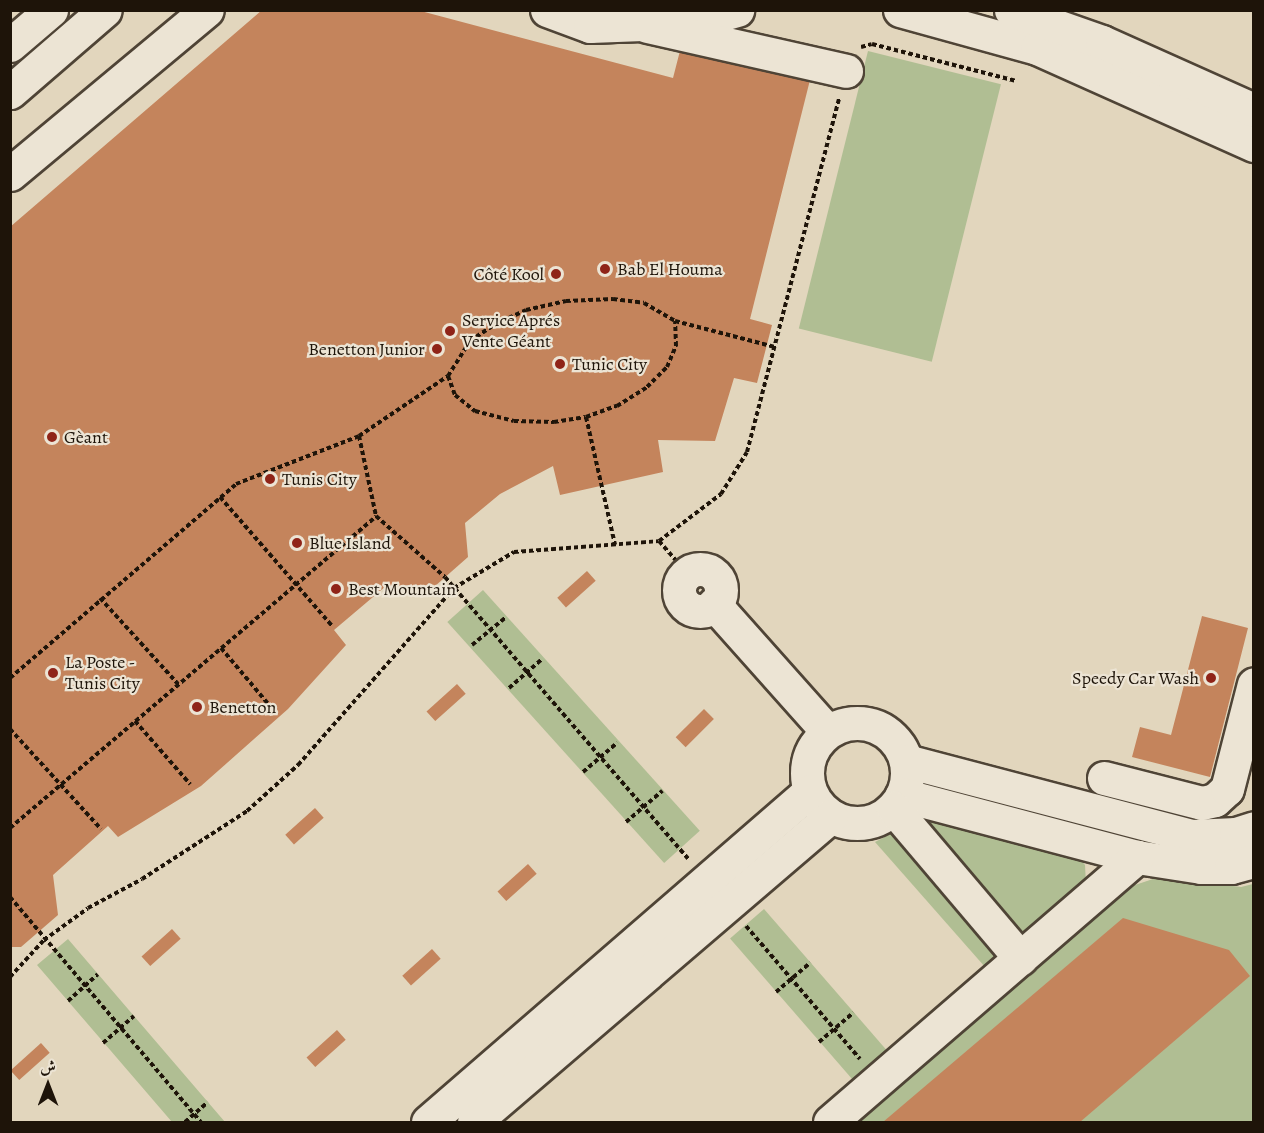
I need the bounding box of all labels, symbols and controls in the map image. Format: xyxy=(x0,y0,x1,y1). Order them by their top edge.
place label: Bab El Houma xyxy=(617,258,723,280)
marker: Bab El Houma xyxy=(598,262,612,276)
place label: Côté Kool xyxy=(473,263,544,285)
marker: Côté Kool xyxy=(549,267,563,281)
place label: Service Aprés Vente Géant xyxy=(462,310,560,352)
marker: Service Aprés Vente Géant xyxy=(443,324,457,338)
place label: Benetton Junior xyxy=(308,338,425,360)
marker: Benetton Junior xyxy=(430,342,444,356)
place label: Tunic City xyxy=(572,353,647,375)
marker: Tunic City xyxy=(553,357,567,371)
place label: Gèant xyxy=(64,426,108,448)
marker: Gèant xyxy=(45,430,59,444)
place label: Tunis City xyxy=(282,468,357,490)
marker: Tunis City xyxy=(263,472,277,486)
place label: Blue Island xyxy=(309,532,391,554)
marker: Blue Island xyxy=(290,536,304,550)
place label: Best Mountain xyxy=(348,578,456,600)
marker: Best Mountain xyxy=(329,582,343,596)
place label: La Poste - Tunis City xyxy=(65,652,140,694)
marker: La Poste - Tunis City xyxy=(46,666,60,680)
place label: Speedy Car Wash xyxy=(1072,667,1199,689)
marker: Speedy Car Wash xyxy=(1204,671,1218,685)
place label: Benetton xyxy=(209,696,276,718)
marker: Benetton xyxy=(190,700,204,714)
north arrow xyxy=(18,1055,78,1115)
text: ش xyxy=(40,1056,56,1078)

